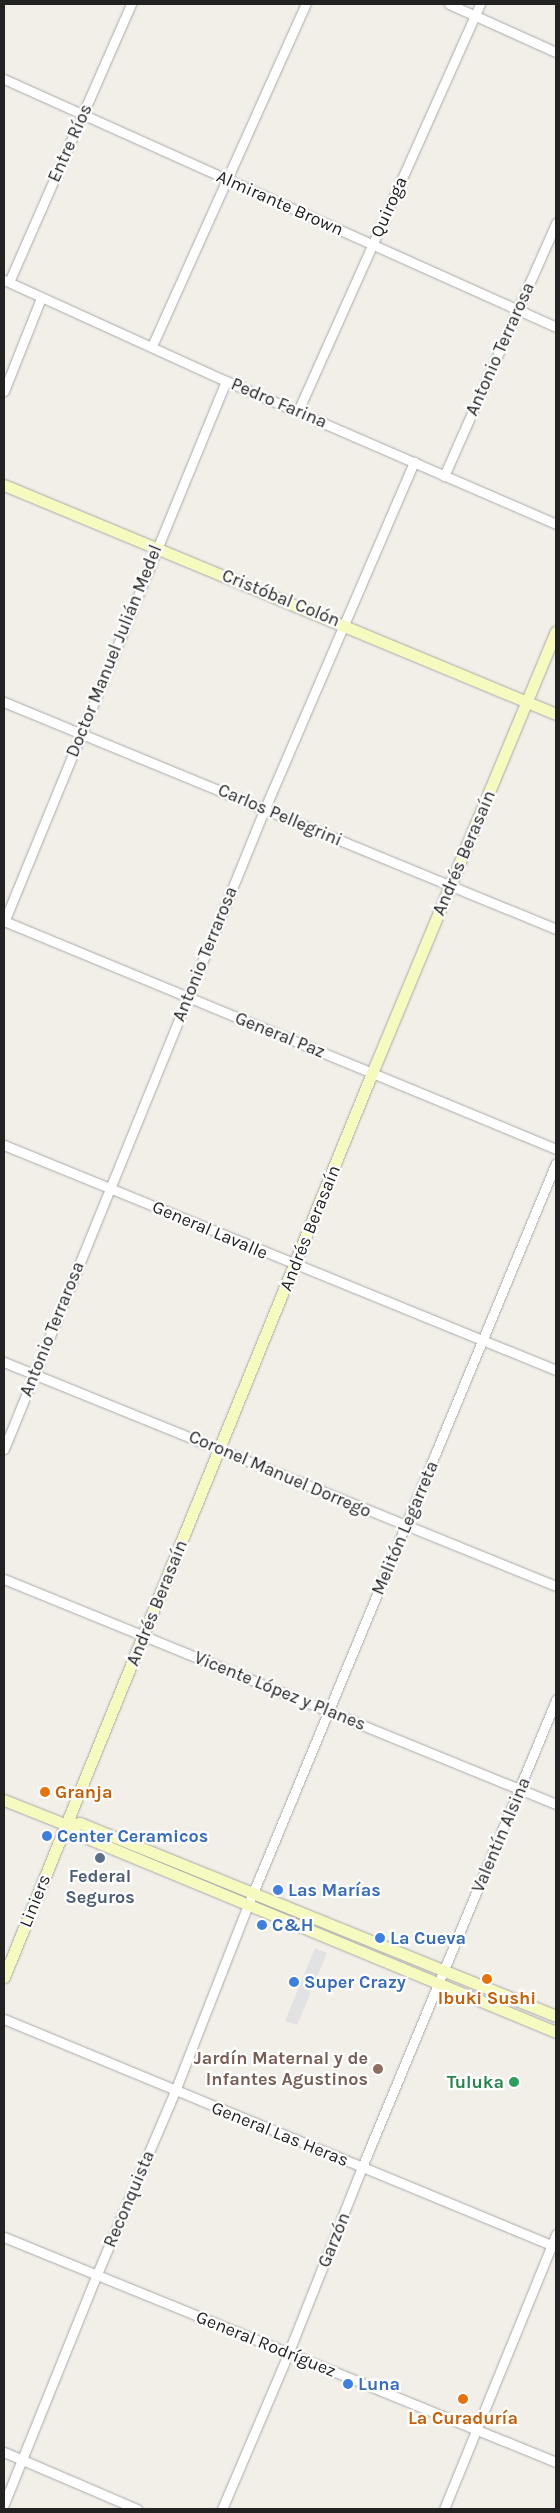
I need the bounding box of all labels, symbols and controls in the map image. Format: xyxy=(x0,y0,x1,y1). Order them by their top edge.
street label: Entre Ríos xyxy=(43,100,97,186)
street label: Almirante Brown xyxy=(213,165,347,241)
street label: Quiroga xyxy=(366,173,412,241)
street label: Antonio Terrarosa xyxy=(461,279,539,419)
street label: Pedro Farina xyxy=(228,373,330,433)
street label: Doctor Manuel Julián Medel xyxy=(61,542,167,760)
street label: Cristóbal Colón xyxy=(219,564,343,632)
street label: Carlos Pellegrini xyxy=(215,779,345,851)
street label: Andrés Berasaín xyxy=(428,787,500,919)
street label: Antonio Terrarosa xyxy=(168,883,242,1025)
street label: General Paz xyxy=(232,1007,328,1063)
street label: Andrés Berasaín xyxy=(275,1162,345,1294)
street label: General Lavalle xyxy=(149,1196,271,1264)
street label: Antonio Terrarosa xyxy=(15,1258,89,1400)
street label: Coronel Manuel Dorrego xyxy=(186,1426,374,1522)
street label: Melitón Legarreta xyxy=(367,1458,443,1598)
street label: Andrés Berasaín xyxy=(122,1537,192,1669)
street label: Vicente López y Planes xyxy=(191,1647,369,1735)
street label: Valentín Alsina xyxy=(467,1774,535,1896)
place label: Granja xyxy=(55,1781,113,1803)
marker: Granja xyxy=(39,1786,51,1798)
place label: Center Ceramicos xyxy=(57,1825,208,1847)
marker: Center Ceramicos xyxy=(41,1830,53,1842)
marker: Federal Seguros xyxy=(94,1852,106,1864)
place label: Federal Seguros xyxy=(65,1866,135,1908)
street label: Liniers xyxy=(15,1871,55,1931)
place label: Las Marías xyxy=(288,1879,381,1901)
marker: Las Marías xyxy=(272,1884,284,1896)
place label: C&H xyxy=(272,1914,313,1936)
marker: C&H xyxy=(256,1919,268,1931)
place label: La Cueva xyxy=(390,1927,466,1949)
marker: La Cueva xyxy=(374,1932,386,1944)
place label: Super Crazy xyxy=(304,1971,406,1993)
marker: Ibuki Sushi xyxy=(481,1973,493,1985)
marker: Super Crazy xyxy=(288,1976,300,1988)
place label: Ibuki Sushi xyxy=(438,1987,536,2009)
place label: Jardín Maternal y de Infantes Agustinos xyxy=(194,2048,368,2090)
marker: Jardín Maternal y de Infantes Agustinos xyxy=(372,2063,384,2075)
place label: Tuluka xyxy=(447,2071,504,2093)
marker: Tuluka xyxy=(508,2076,520,2088)
street label: General Las Heras xyxy=(208,2097,352,2171)
street label: Reconquista xyxy=(99,2147,159,2251)
street label: Garzón xyxy=(313,2209,355,2271)
street label: General Rodríguez xyxy=(193,2306,339,2382)
place label: Luna xyxy=(358,2373,400,2395)
marker: Luna xyxy=(342,2378,354,2390)
marker: La Curaduría xyxy=(457,2393,469,2405)
place label: La Curaduría xyxy=(408,2407,518,2429)

